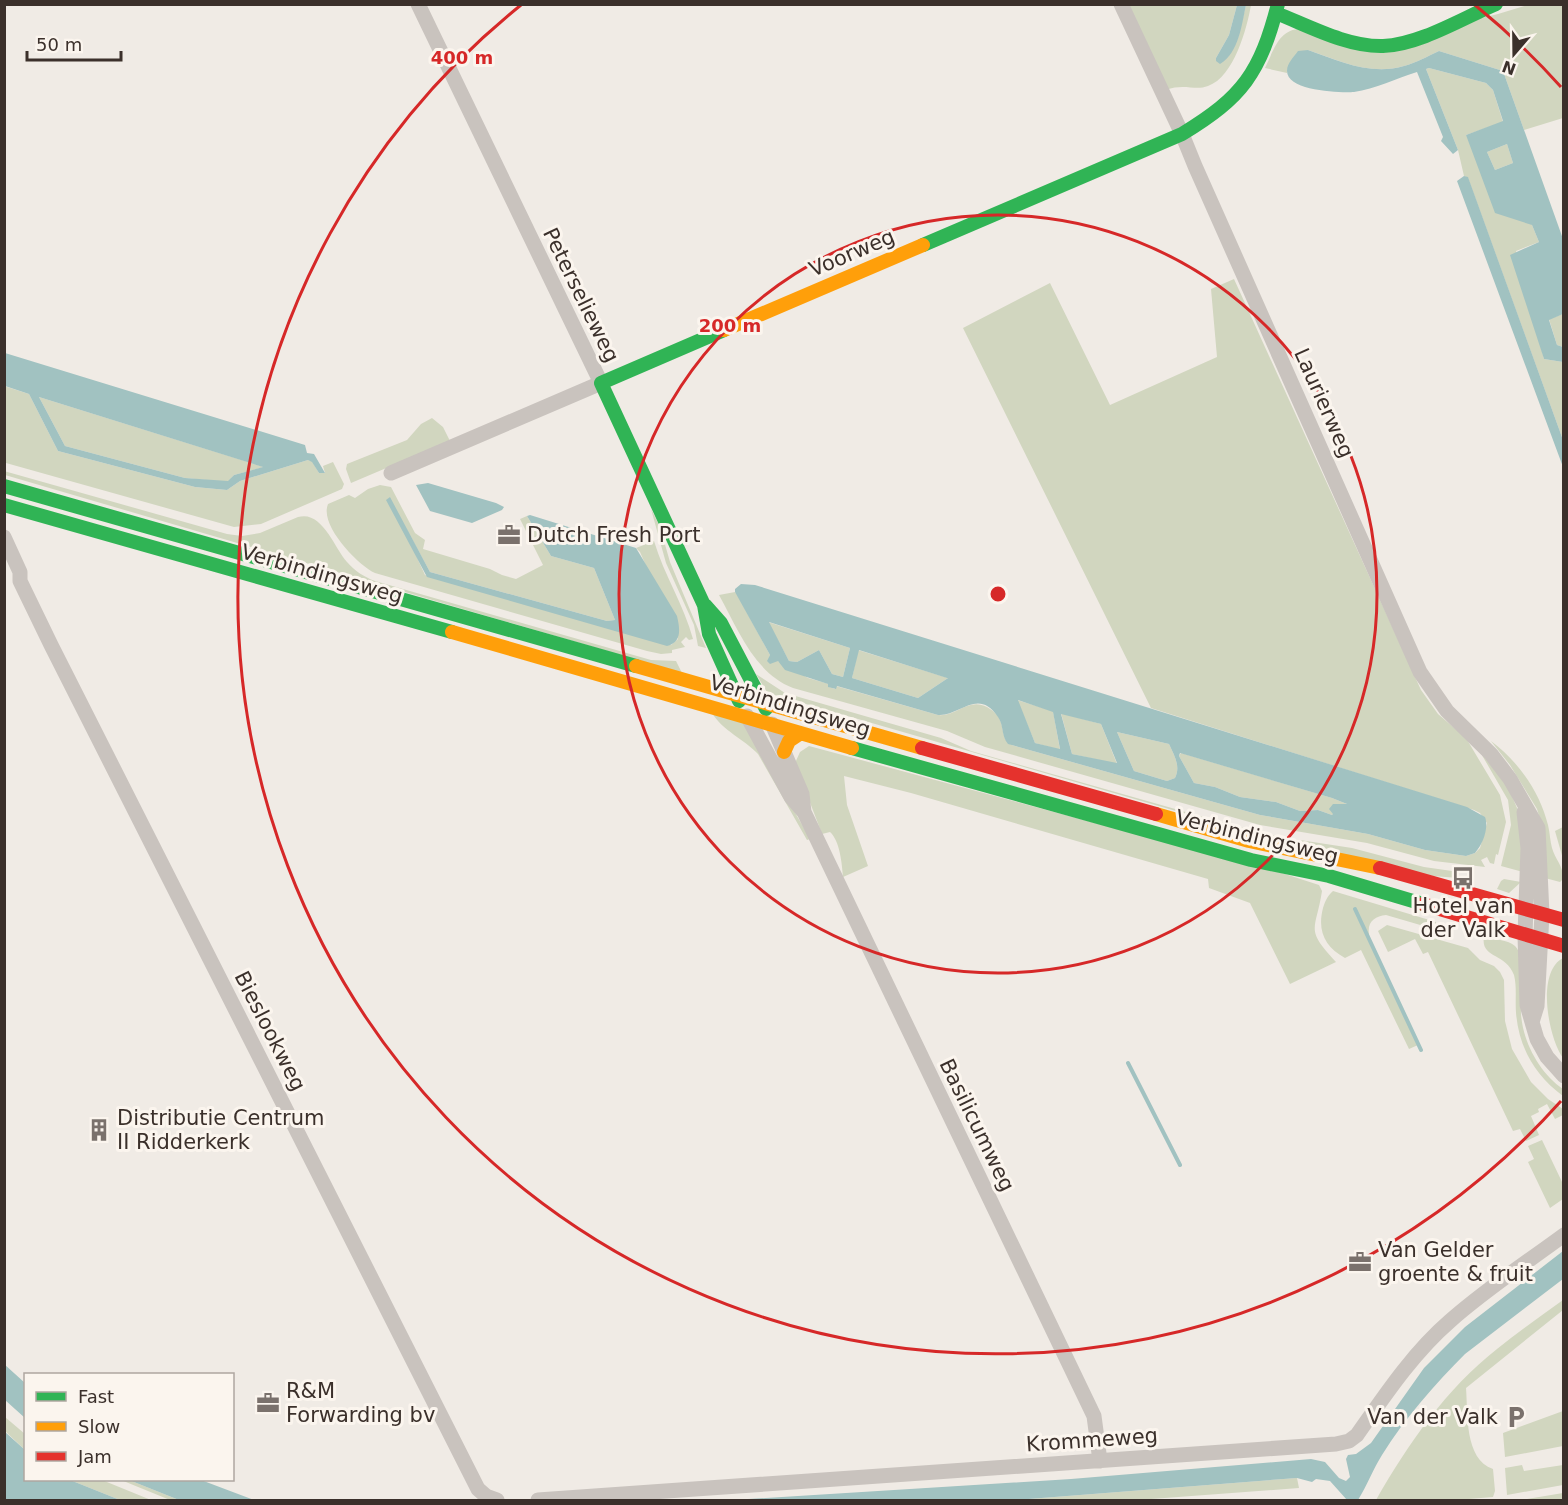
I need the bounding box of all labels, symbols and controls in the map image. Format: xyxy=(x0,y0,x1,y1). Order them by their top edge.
scale bar xyxy=(27,24,122,62)
north arrow xyxy=(1484,24,1544,84)
text: 50 m xyxy=(36,34,82,55)
text: 400 m xyxy=(431,47,493,68)
text: N xyxy=(1499,56,1519,79)
street label: Peterselieweg xyxy=(538,224,624,366)
street label: Voorweg xyxy=(806,224,898,282)
text: 200 m xyxy=(699,315,761,336)
street label: Laurierweg xyxy=(1289,345,1359,461)
office icon: Dutch Fresh Port xyxy=(496,522,522,548)
place label: Dutch Fresh Port xyxy=(527,523,700,547)
street label: Verbindingsweg xyxy=(238,539,406,609)
centre of rings xyxy=(988,584,1008,604)
street label: Verbindingsweg xyxy=(707,670,873,742)
street label: Verbindingsweg xyxy=(1173,805,1341,869)
bus stop icon: Hotel van der Valk xyxy=(1450,865,1476,891)
place label: Hotel van der Valk xyxy=(1413,894,1513,942)
street label: Bieslookweg xyxy=(230,967,310,1095)
street label: Basilicumweg xyxy=(935,1055,1019,1195)
place label: Distributie Centrum II Ridderkerk xyxy=(117,1106,324,1154)
building icon: Distributie Centrum II Ridderkerk xyxy=(86,1117,112,1143)
place label: Van Gelder groente & fruit xyxy=(1378,1238,1533,1286)
office icon: Van Gelder groente & fruit xyxy=(1347,1249,1373,1275)
legend xyxy=(24,1373,234,1481)
place label: R&M Forwarding bv xyxy=(286,1379,435,1427)
text: Fast xyxy=(78,1386,114,1407)
office icon: R&M Forwarding bv xyxy=(255,1390,281,1416)
parking icon: Van der Valk xyxy=(1503,1404,1529,1430)
place label: Van der Valk xyxy=(1367,1405,1499,1429)
text: Slow xyxy=(78,1416,120,1437)
street label: Krommeweg xyxy=(1025,1423,1159,1457)
text: Jam xyxy=(77,1446,112,1467)

